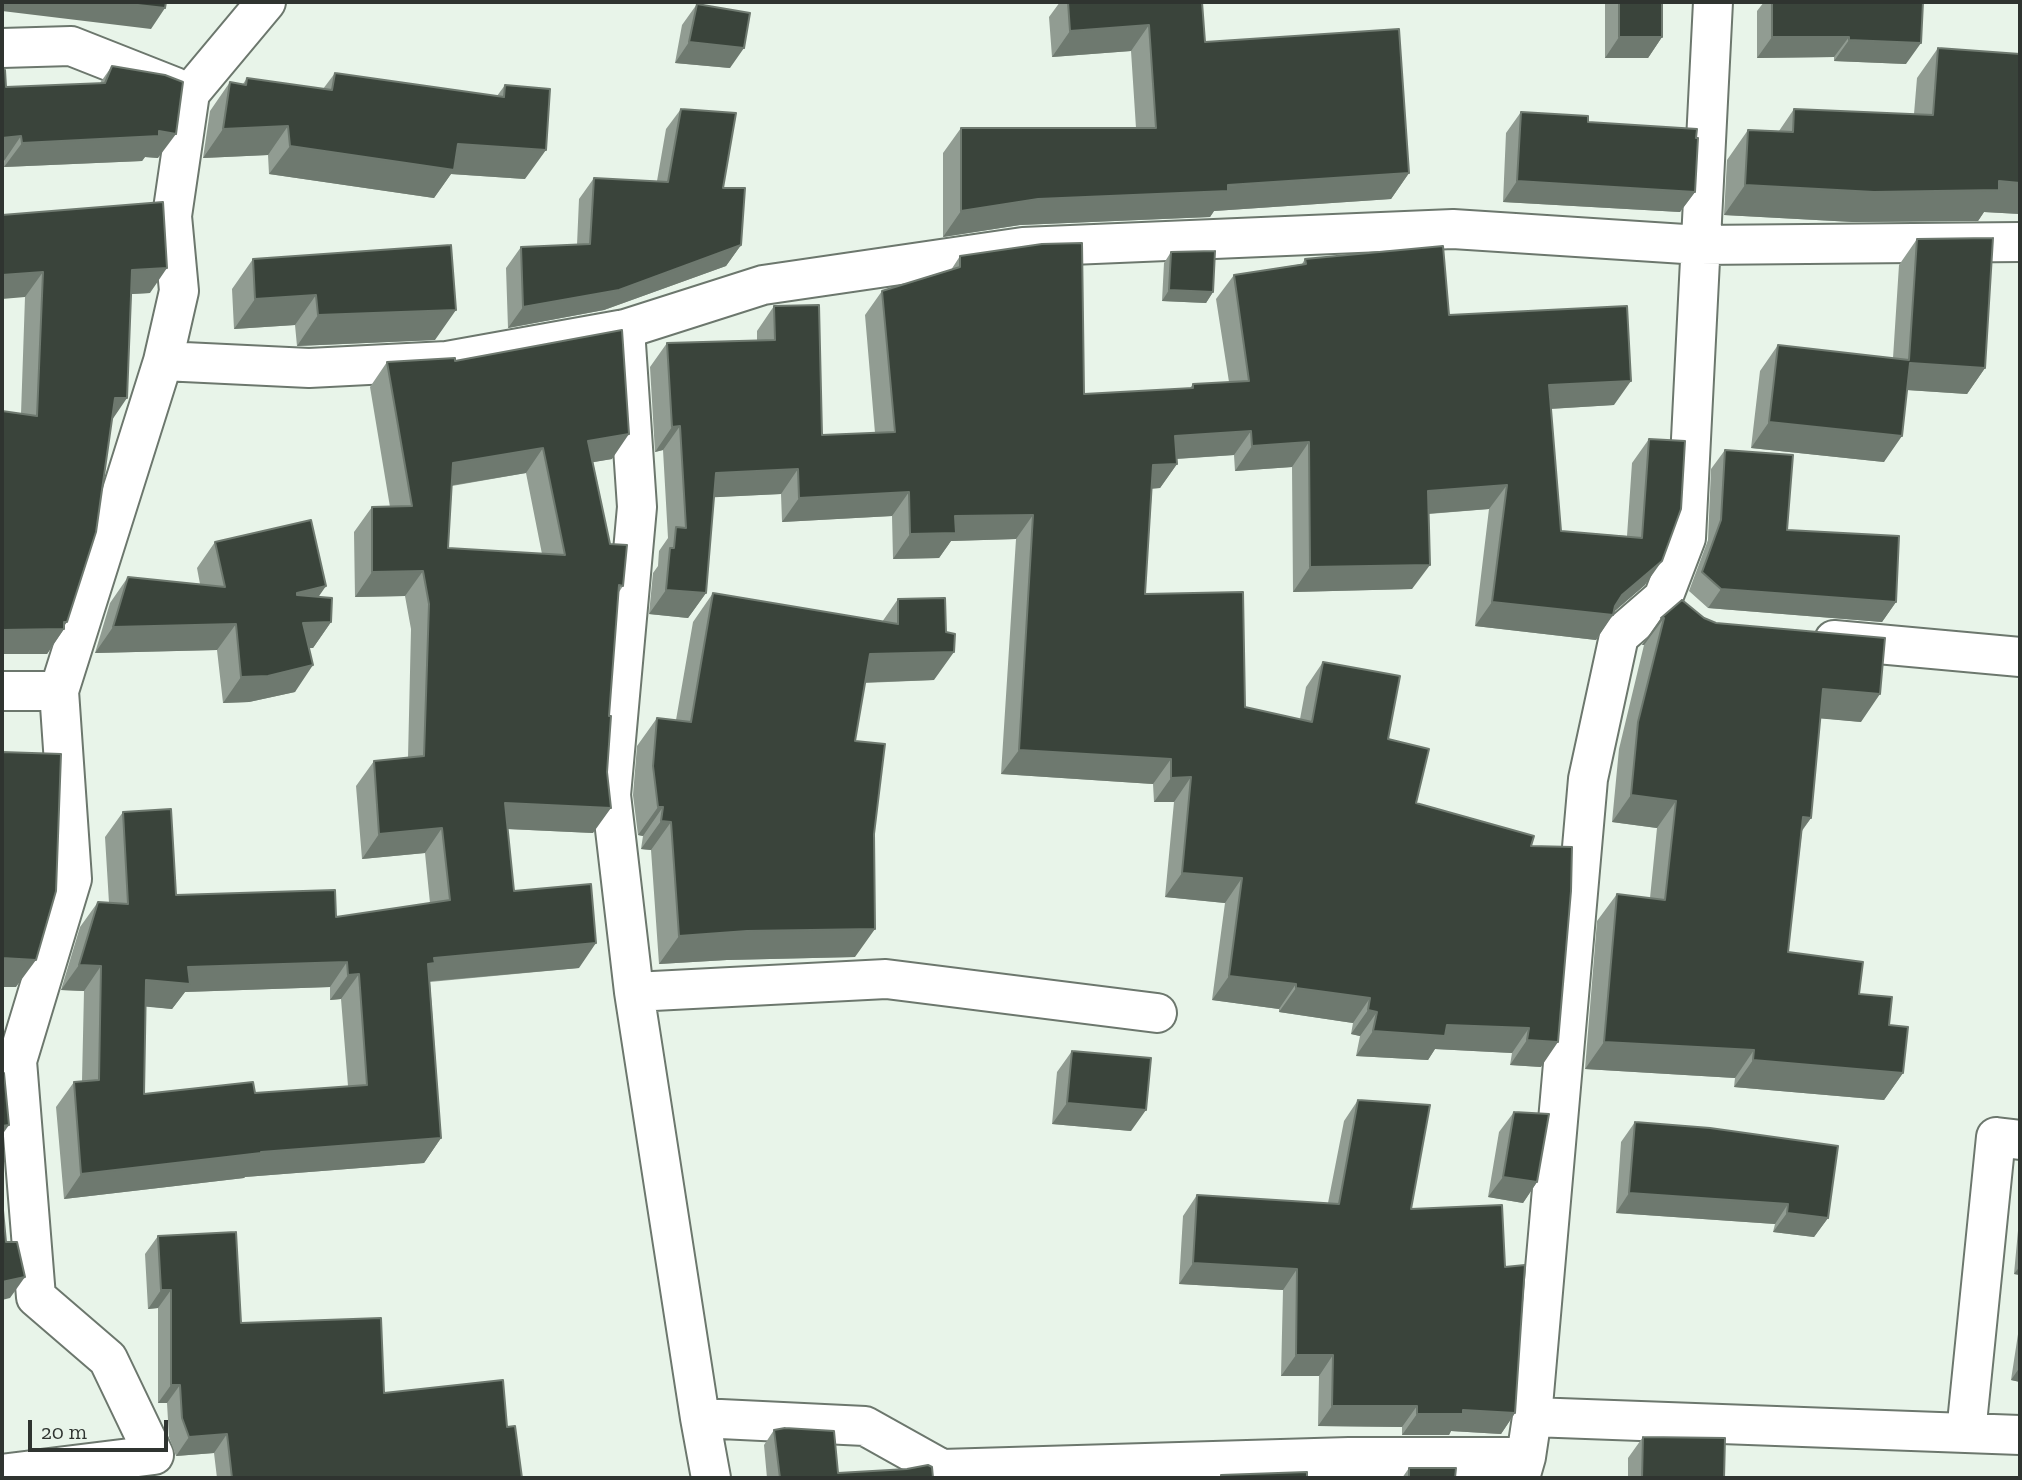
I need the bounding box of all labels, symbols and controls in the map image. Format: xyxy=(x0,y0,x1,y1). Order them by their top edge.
scale bar xyxy=(32,1406,172,1450)
text: 20 m xyxy=(41,1419,87,1444)

